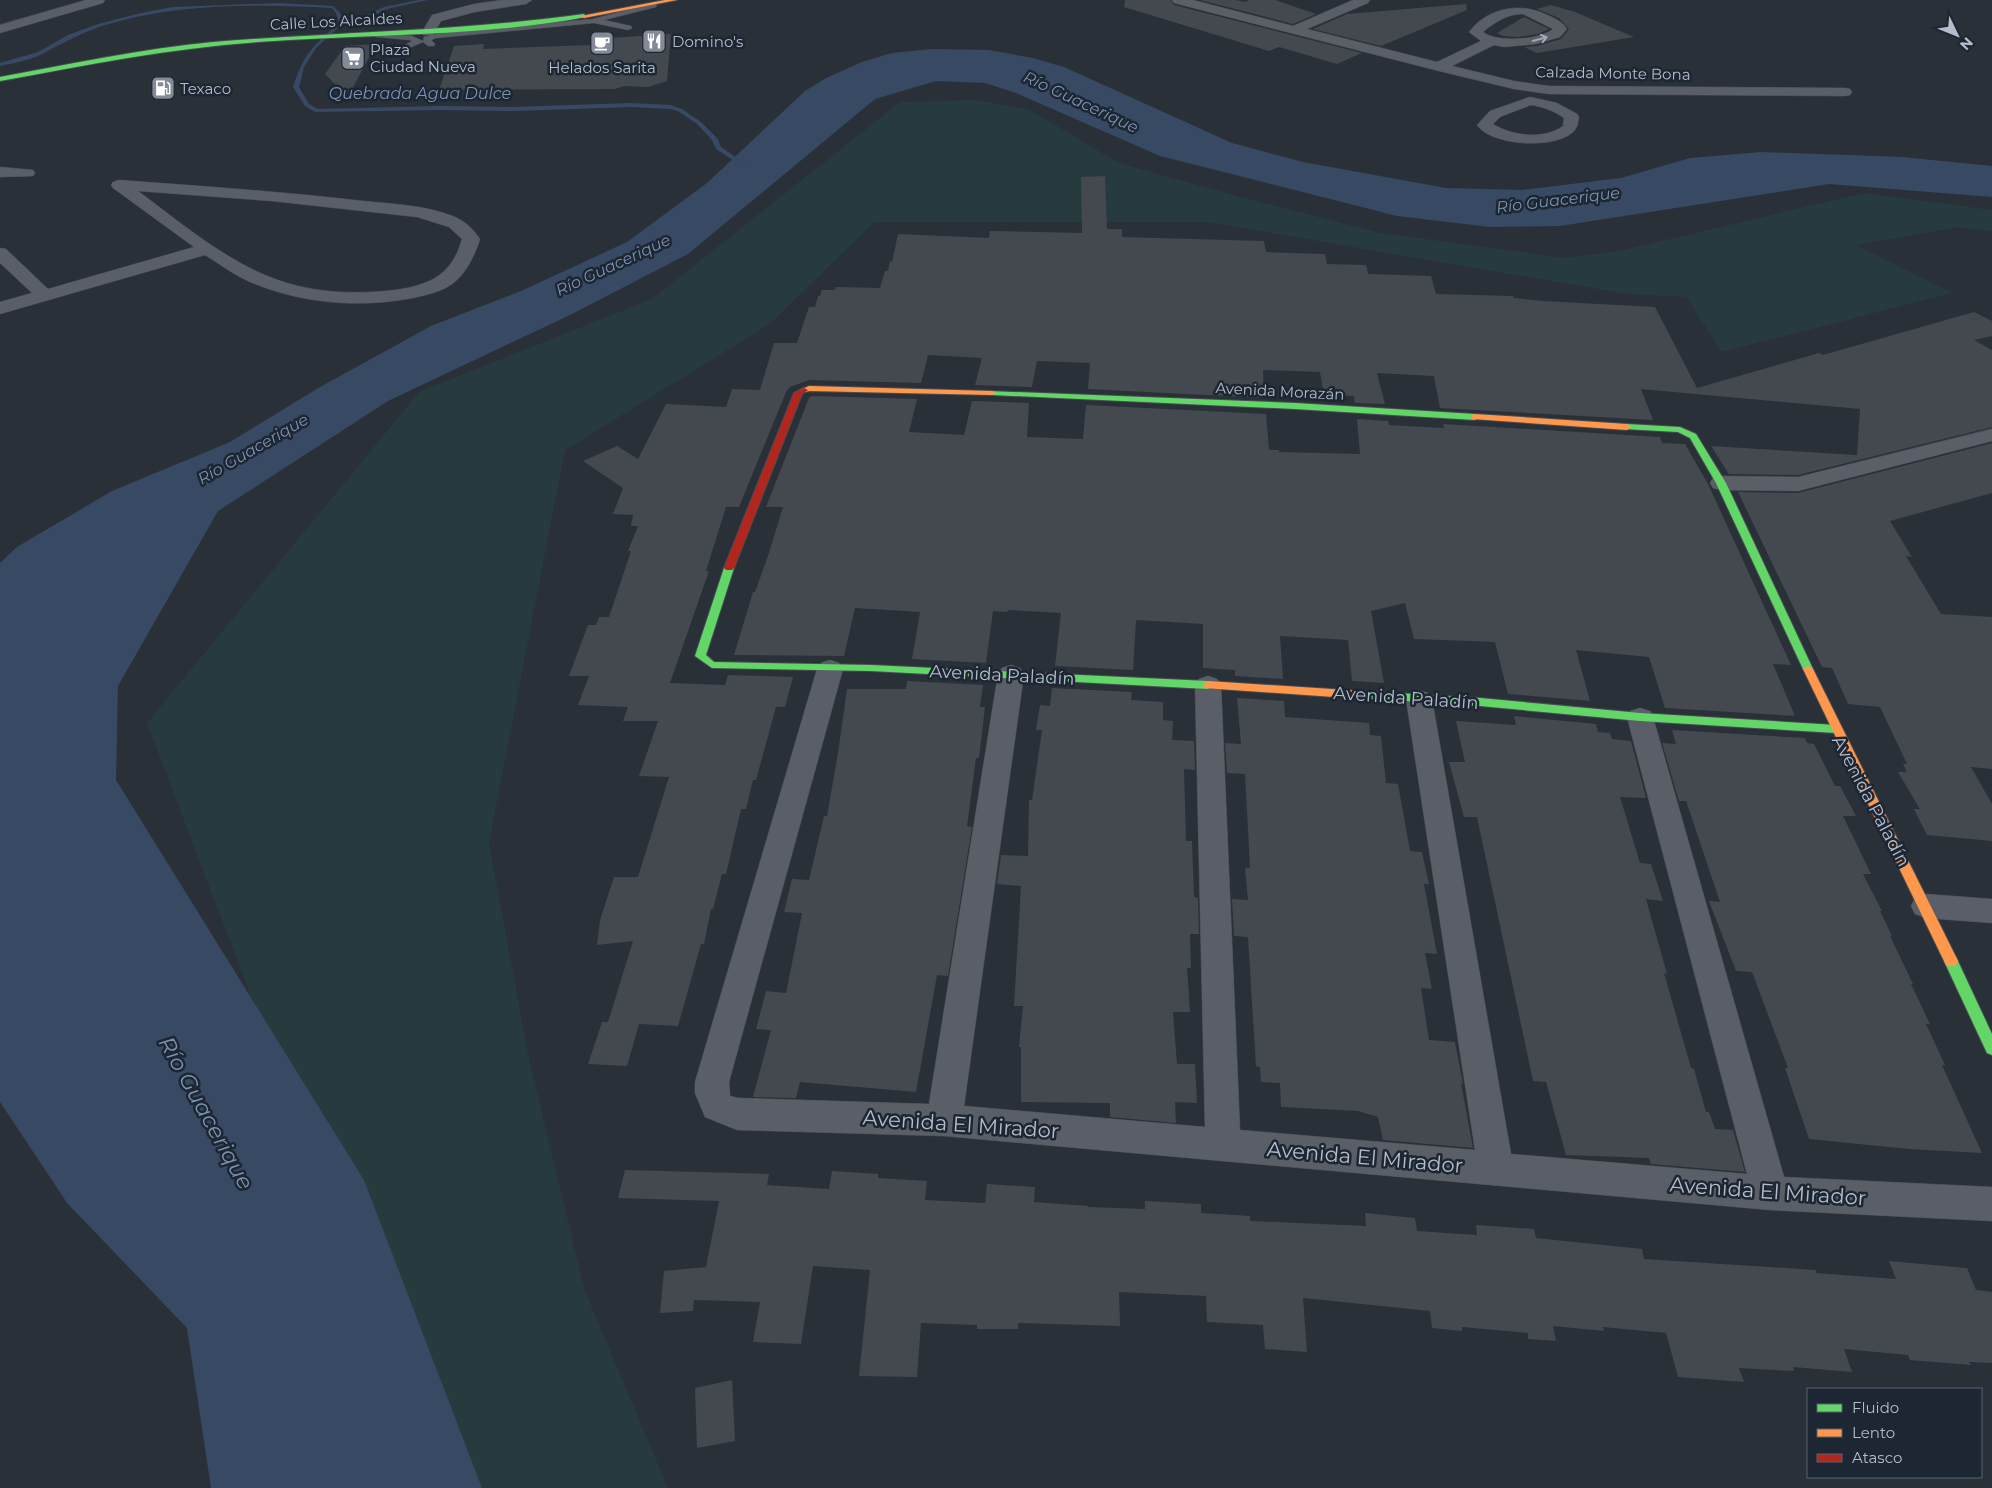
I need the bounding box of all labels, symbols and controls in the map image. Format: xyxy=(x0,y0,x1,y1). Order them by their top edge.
street label: Calle Los Alcaldes xyxy=(269,8,403,34)
north arrow xyxy=(1932,10,1982,60)
restaurant icon: Domino's xyxy=(641,28,667,54)
cafe icon: Helados Sarita xyxy=(589,30,615,56)
place label: Domino's xyxy=(672,32,743,51)
one-way arrow xyxy=(1532,33,1548,43)
text: N xyxy=(1956,34,1977,54)
place label: Plaza Ciudad Nueva xyxy=(370,40,476,76)
supermarket icon: Plaza Ciudad Nueva xyxy=(340,45,366,71)
place label: Helados Sarita xyxy=(548,58,656,77)
street label: Calzada Monte Bona xyxy=(1535,62,1691,84)
water label: Río Guacerique xyxy=(1021,67,1141,137)
fuel station icon: Texaco xyxy=(150,75,176,101)
place label: Texaco xyxy=(180,79,231,98)
water label: Quebrada Agua Dulce xyxy=(329,84,511,103)
water label: Río Guacerique xyxy=(1495,183,1621,217)
water label: Río Guacerique xyxy=(553,230,673,300)
street label: Avenida Morazán xyxy=(1215,378,1345,404)
water label: Río Guacerique xyxy=(194,410,312,488)
street label: Avenida Paladín xyxy=(929,660,1075,690)
street label: Avenida Paladín xyxy=(1333,682,1479,714)
street label: Avenida Paladín xyxy=(1827,732,1915,870)
water label: Río Guacerique xyxy=(153,1032,259,1194)
street label: Avenida El Mirador xyxy=(862,1105,1060,1143)
street label: Avenida El Mirador xyxy=(1266,1136,1464,1178)
street label: Avenida El Mirador xyxy=(1669,1172,1867,1210)
legend xyxy=(1807,1388,1982,1478)
text: Fluido xyxy=(1852,1398,1899,1417)
text: Lento xyxy=(1852,1423,1895,1442)
text: Atasco xyxy=(1852,1448,1902,1467)

